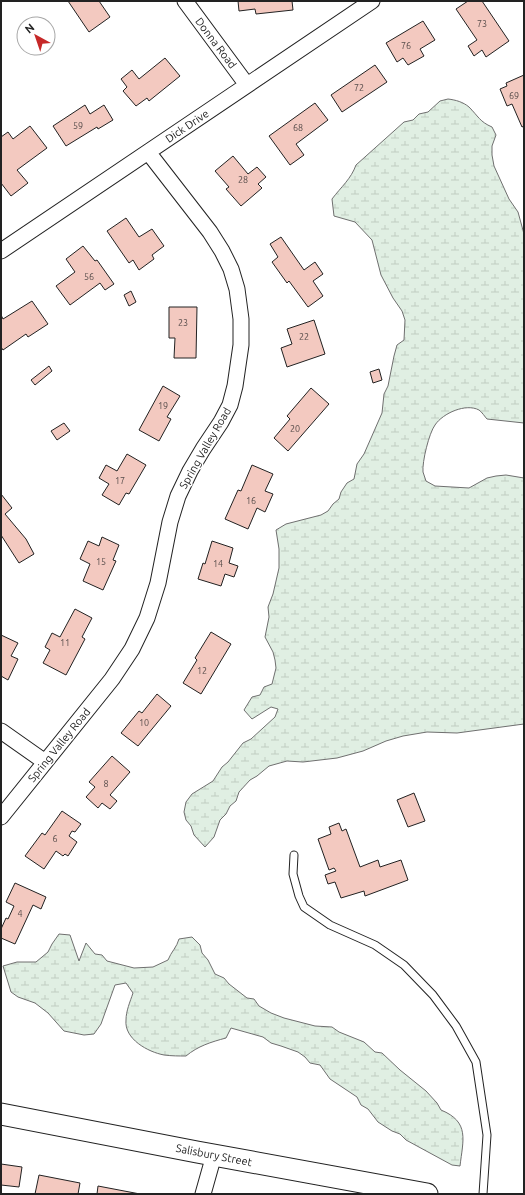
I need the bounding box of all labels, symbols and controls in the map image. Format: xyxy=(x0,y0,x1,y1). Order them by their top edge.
street label: Donna Road xyxy=(193,15,239,71)
north arrow xyxy=(16,16,56,56)
house number: 73 xyxy=(477,19,487,29)
text: N xyxy=(23,21,37,36)
house number: 76 xyxy=(401,41,411,51)
house number: 72 xyxy=(354,83,364,93)
house number: 69 xyxy=(509,91,519,101)
street label: Dick Drive xyxy=(163,107,211,145)
house number: 59 xyxy=(73,121,83,131)
house number: 68 xyxy=(293,123,303,133)
house number: 28 xyxy=(238,175,248,185)
house number: 56 xyxy=(84,272,94,282)
house number: 23 xyxy=(178,318,188,328)
house number: 22 xyxy=(299,332,309,342)
house number: 19 xyxy=(158,401,168,411)
street label: Spring Valley Road xyxy=(177,405,233,491)
house number: 20 xyxy=(290,424,300,434)
house number: 17 xyxy=(115,476,125,486)
house number: 16 xyxy=(246,496,256,506)
house number: 15 xyxy=(96,557,106,567)
house number: 14 xyxy=(213,559,223,569)
house number: 11 xyxy=(60,638,70,648)
house number: 12 xyxy=(197,666,207,676)
street label: Spring Valley Road xyxy=(26,706,92,784)
house number: 10 xyxy=(139,718,149,728)
house number: 8 xyxy=(103,779,109,789)
house number: 6 xyxy=(52,834,58,844)
house number: 4 xyxy=(17,909,23,919)
street label: Salisbury Street xyxy=(175,1142,254,1168)

